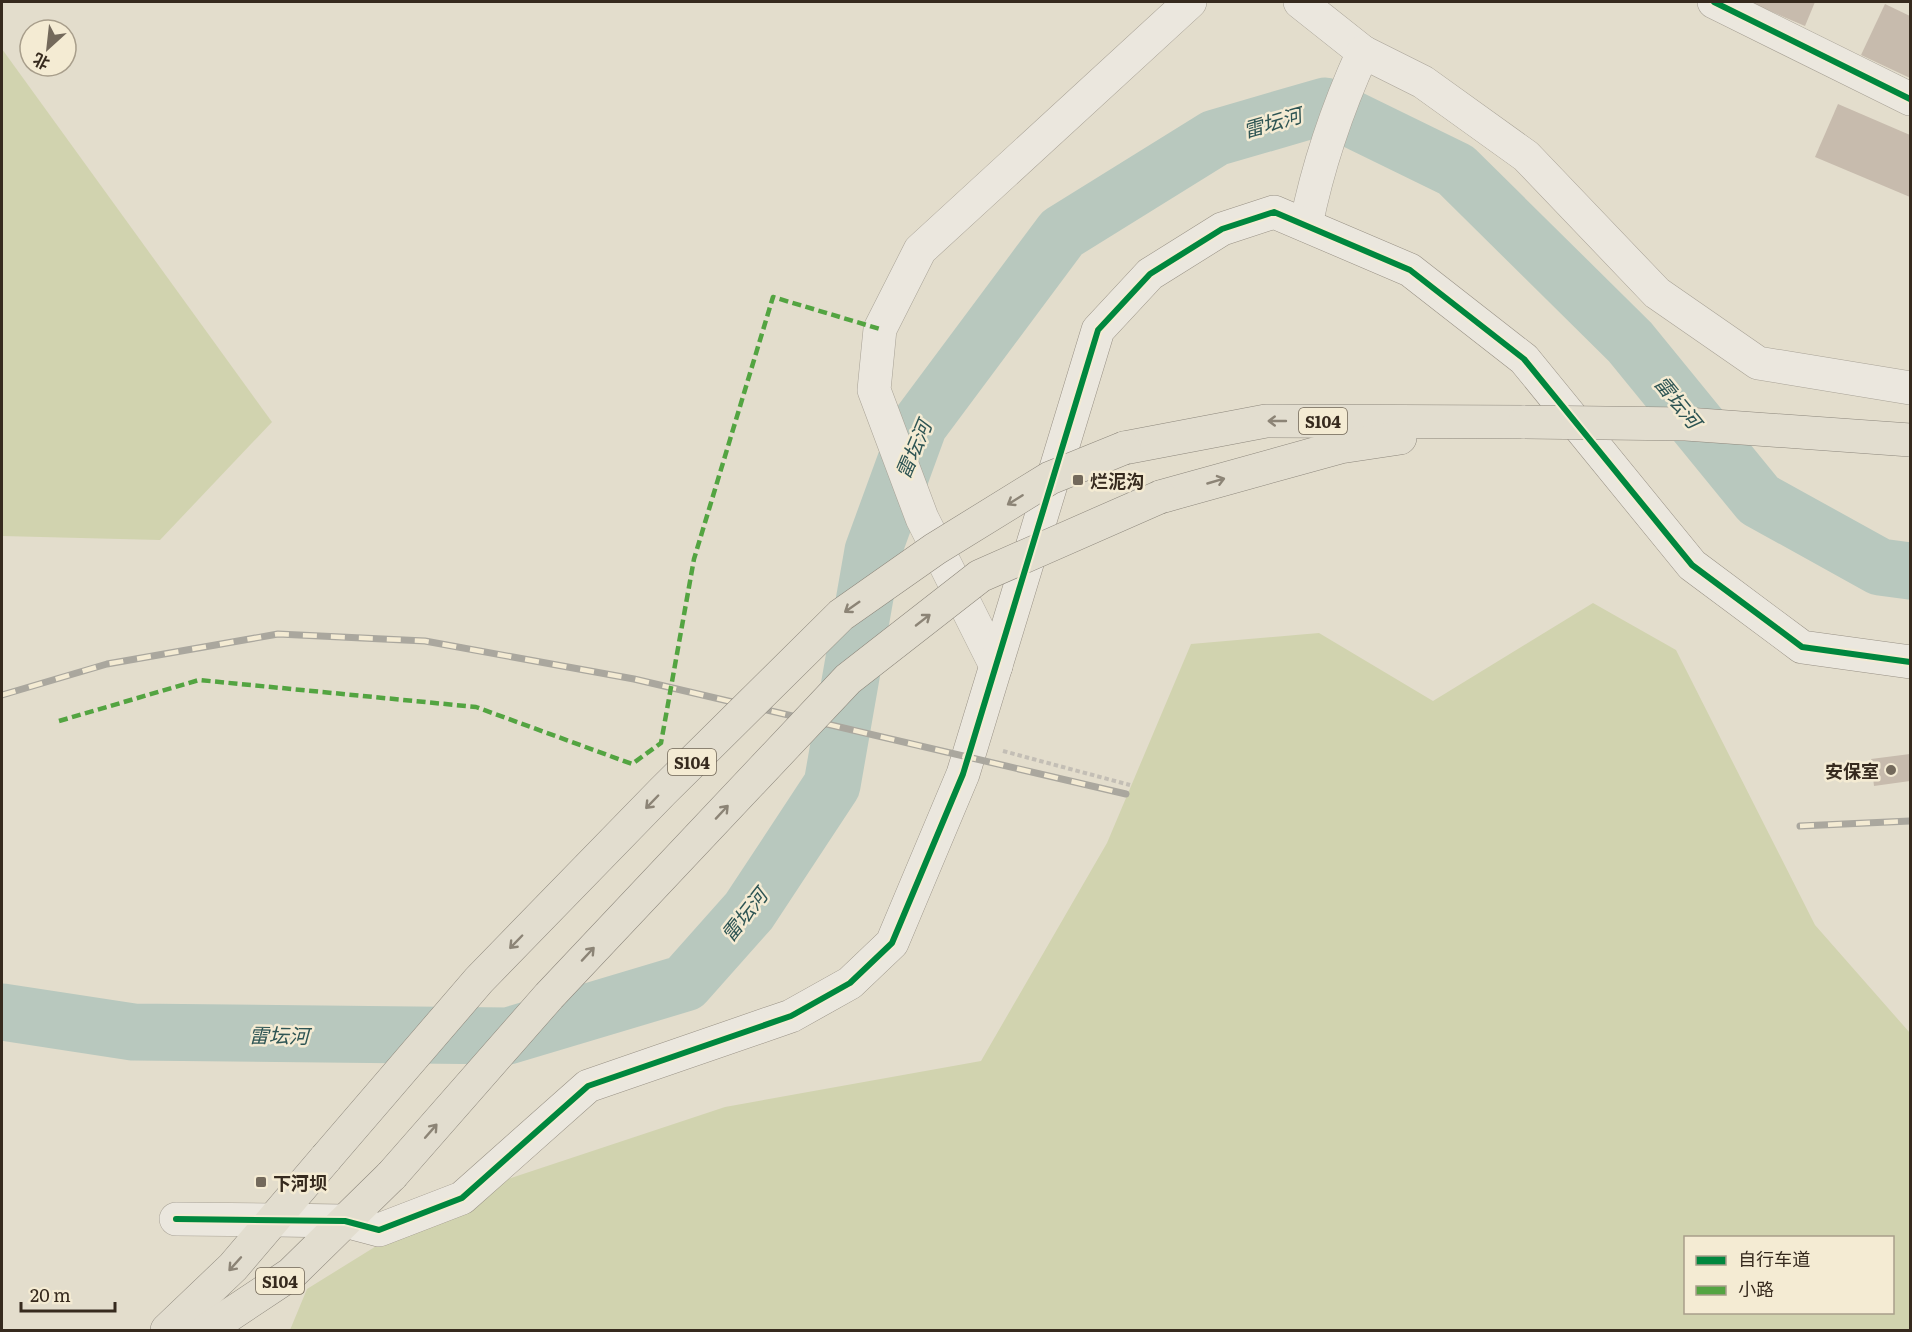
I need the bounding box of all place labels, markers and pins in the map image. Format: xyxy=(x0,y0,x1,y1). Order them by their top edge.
place label: 烂泥沟 xyxy=(1090,467,1144,494)
marker: 烂泥沟 xyxy=(1071,473,1085,487)
place label: 安保室 xyxy=(1825,757,1879,784)
marker: 安保室 xyxy=(1884,763,1898,777)
place label: 下河坝 xyxy=(273,1169,327,1196)
marker: 下河坝 xyxy=(254,1175,268,1189)

